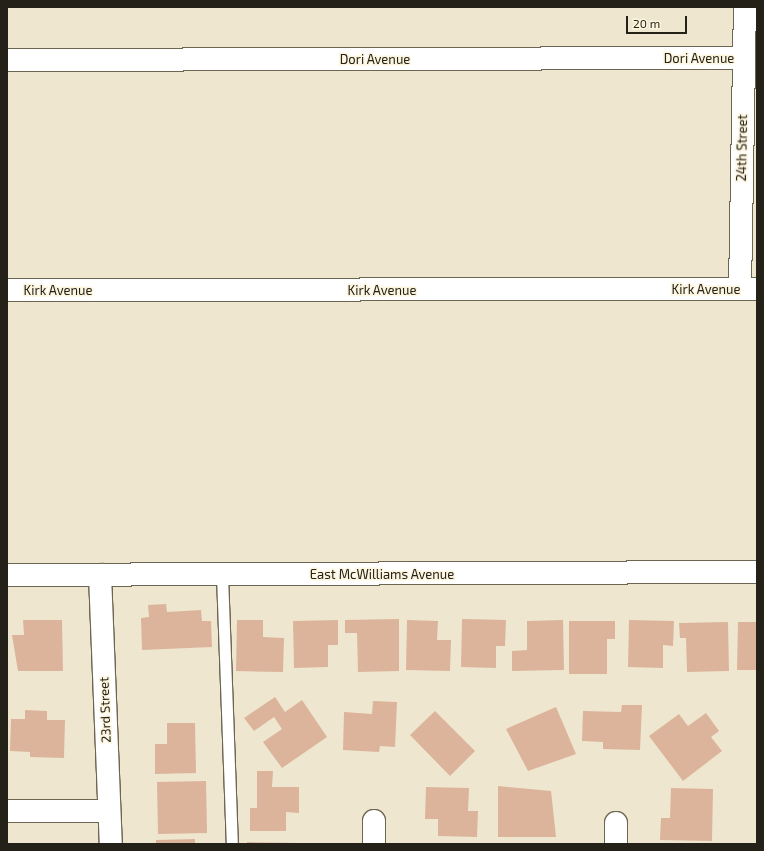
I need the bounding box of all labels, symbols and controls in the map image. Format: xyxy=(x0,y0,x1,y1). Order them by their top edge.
scale bar xyxy=(628,8,689,34)
text: 20 m xyxy=(633,16,660,30)
street label: Dori Avenue xyxy=(664,50,734,66)
street label: Dori Avenue xyxy=(340,51,410,67)
street label: 24th Street xyxy=(734,114,750,182)
street label: Kirk Avenue xyxy=(671,281,741,297)
street label: Kirk Avenue xyxy=(23,282,93,298)
street label: Kirk Avenue xyxy=(347,282,417,298)
street label: East McWilliams Avenue xyxy=(310,566,454,582)
street label: 23rd Street xyxy=(96,677,114,743)

